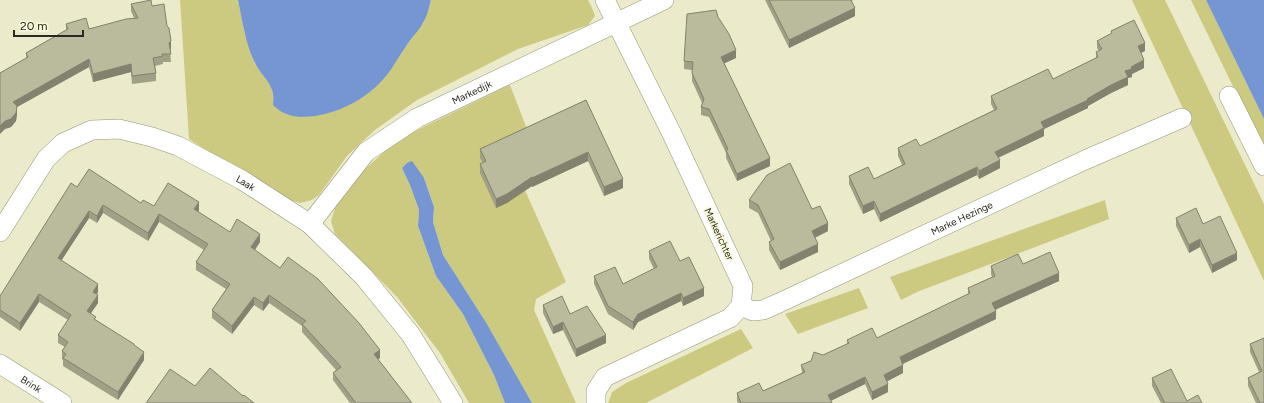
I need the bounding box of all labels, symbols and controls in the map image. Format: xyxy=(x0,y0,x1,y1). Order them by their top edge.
scale bar xyxy=(14,12,83,38)
text: 20 m xyxy=(20,19,48,33)
street label: Markedijk xyxy=(449,77,494,107)
street label: Laak xyxy=(234,172,258,194)
street label: Marke Hezinge xyxy=(929,197,995,238)
street label: Markerichter xyxy=(701,206,737,263)
street label: Brink xyxy=(18,372,44,395)

